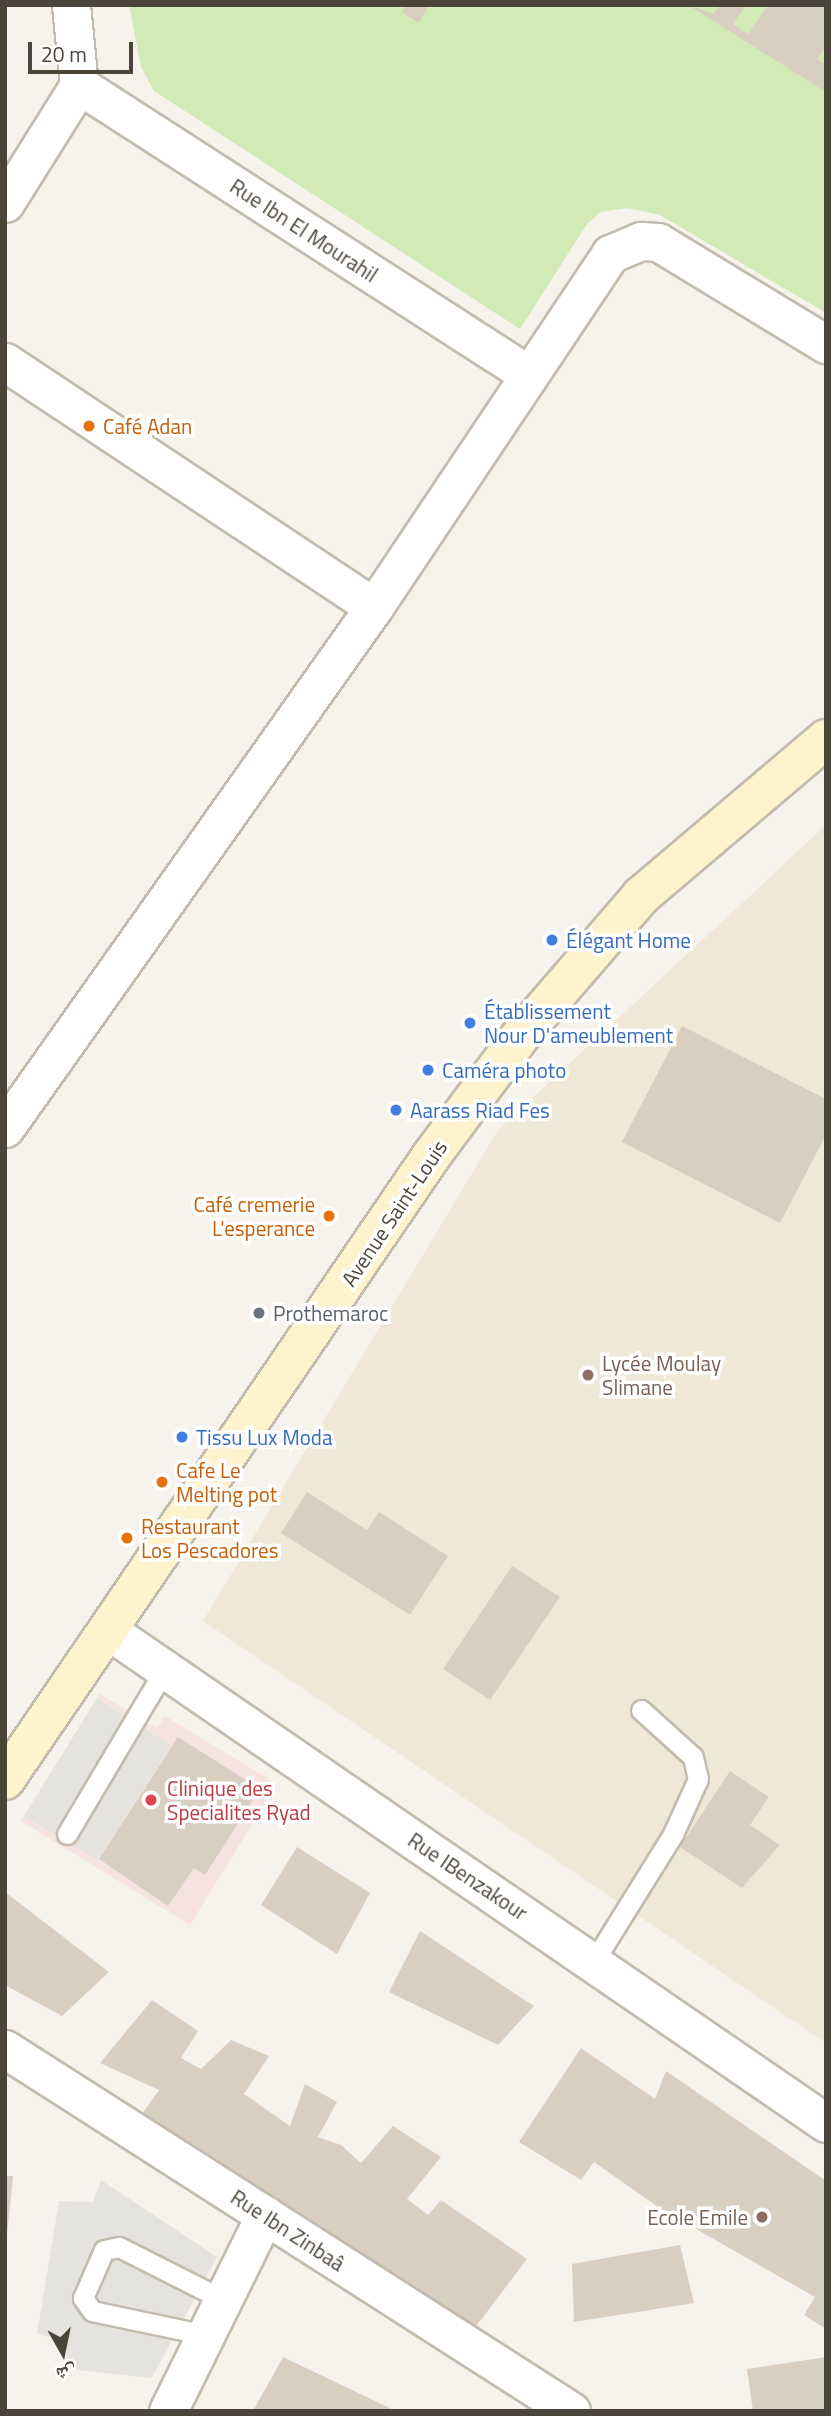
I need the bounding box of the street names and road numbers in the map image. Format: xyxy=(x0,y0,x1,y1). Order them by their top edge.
street label: Rue Ibn El Mourahil xyxy=(226,173,382,287)
street label: Avenue Saint-Louis xyxy=(336,1135,452,1291)
street label: Rue IBenzakour xyxy=(404,1827,532,1925)
street label: Rue Ibn Zinbaâ xyxy=(226,2184,350,2276)

